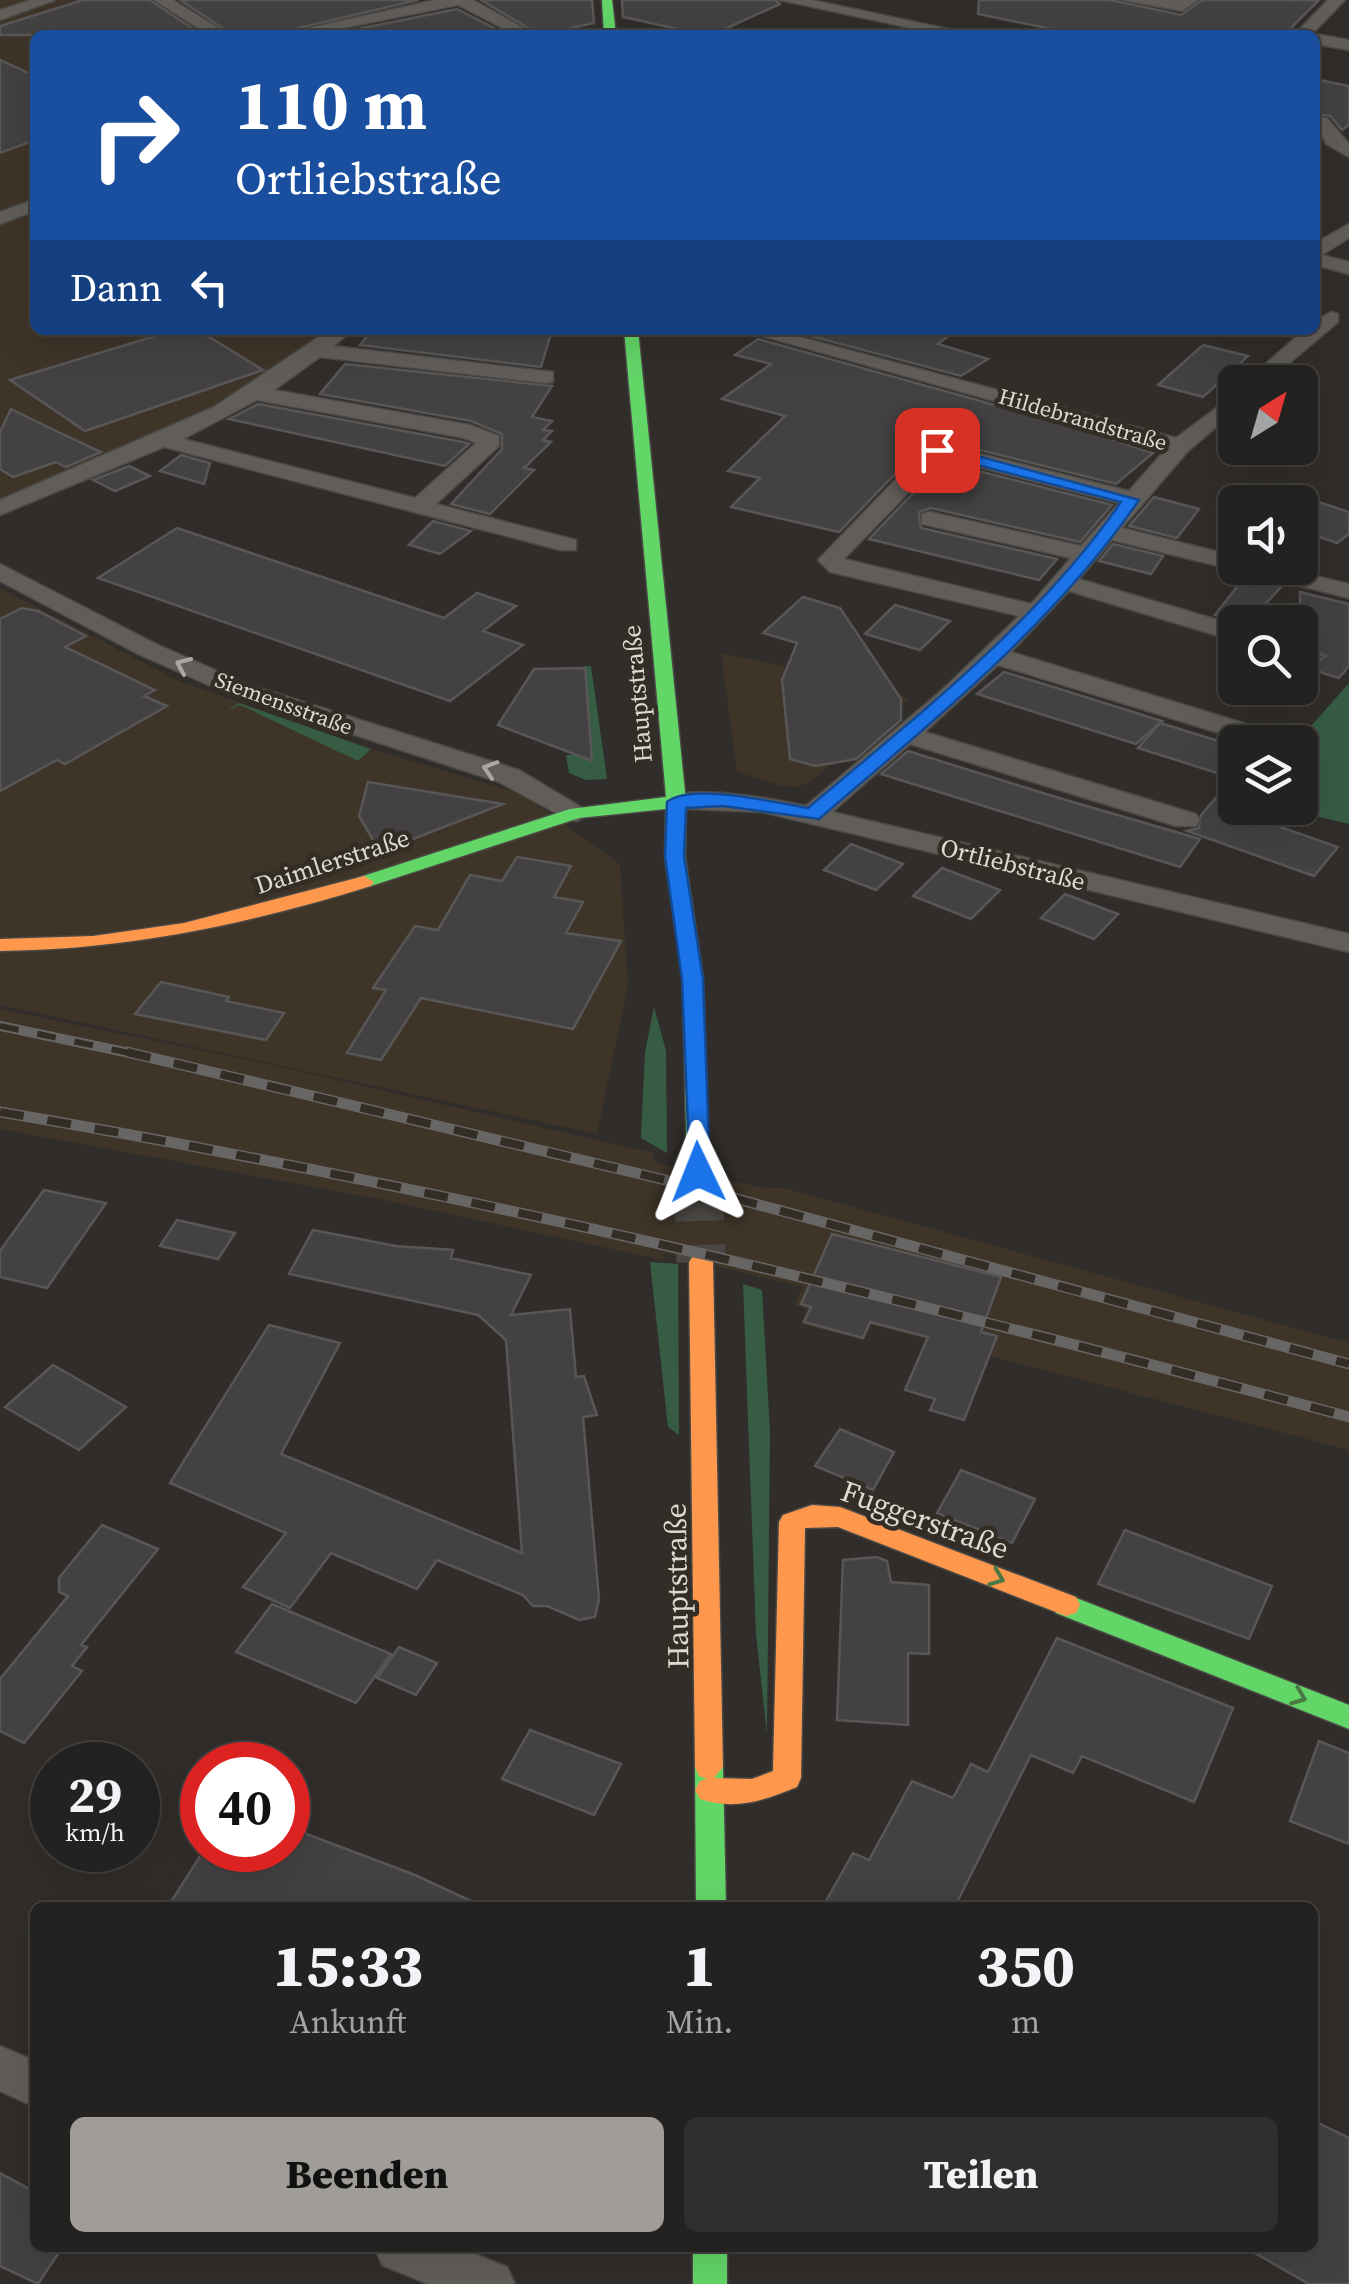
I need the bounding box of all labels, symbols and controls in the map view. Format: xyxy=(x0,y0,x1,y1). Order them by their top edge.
text: 110 m xyxy=(235,56,427,152)
icon: right xyxy=(70,70,200,200)
text: Ortliebstraße xyxy=(235,147,502,209)
icon: left xyxy=(182,260,237,315)
text: Dann xyxy=(70,262,162,314)
north arrow xyxy=(1218,365,1318,465)
map controls xyxy=(1218,365,1318,825)
street label: Hildebrandstraße xyxy=(995,381,1171,457)
pin xyxy=(895,408,980,493)
icon: arrive xyxy=(910,423,965,478)
button: sound xyxy=(1218,485,1318,585)
button: search xyxy=(1218,605,1318,705)
street label: Hauptstraße xyxy=(614,624,660,764)
one-way arrow xyxy=(175,657,193,677)
street label: Siemensstraße xyxy=(211,664,357,742)
button: layers xyxy=(1218,725,1318,825)
one-way arrow xyxy=(482,761,499,781)
street label: Daimlerstraße xyxy=(250,820,414,902)
street label: Ortliebstraße xyxy=(937,830,1089,898)
position arrow xyxy=(646,1120,750,1224)
street label: Fuggerstraße xyxy=(836,1470,1015,1569)
street label: Hauptstraße xyxy=(655,1503,698,1669)
one-way arrow xyxy=(987,1566,1005,1586)
one-way arrow xyxy=(1290,1685,1307,1706)
speed limit sign: 40 xyxy=(180,1742,310,1872)
text: 29 xyxy=(68,1760,122,1829)
text: km/h xyxy=(65,1815,125,1849)
text: 15:33 xyxy=(273,1924,423,2006)
text: 1 xyxy=(683,1924,716,2006)
text: 350 xyxy=(976,1924,1075,2006)
text: Ankunft xyxy=(290,2000,406,2044)
text: Min. xyxy=(666,2000,733,2044)
text: m xyxy=(1011,2000,1040,2044)
button: Beenden xyxy=(70,2117,664,2232)
button: Teilen xyxy=(684,2117,1278,2232)

